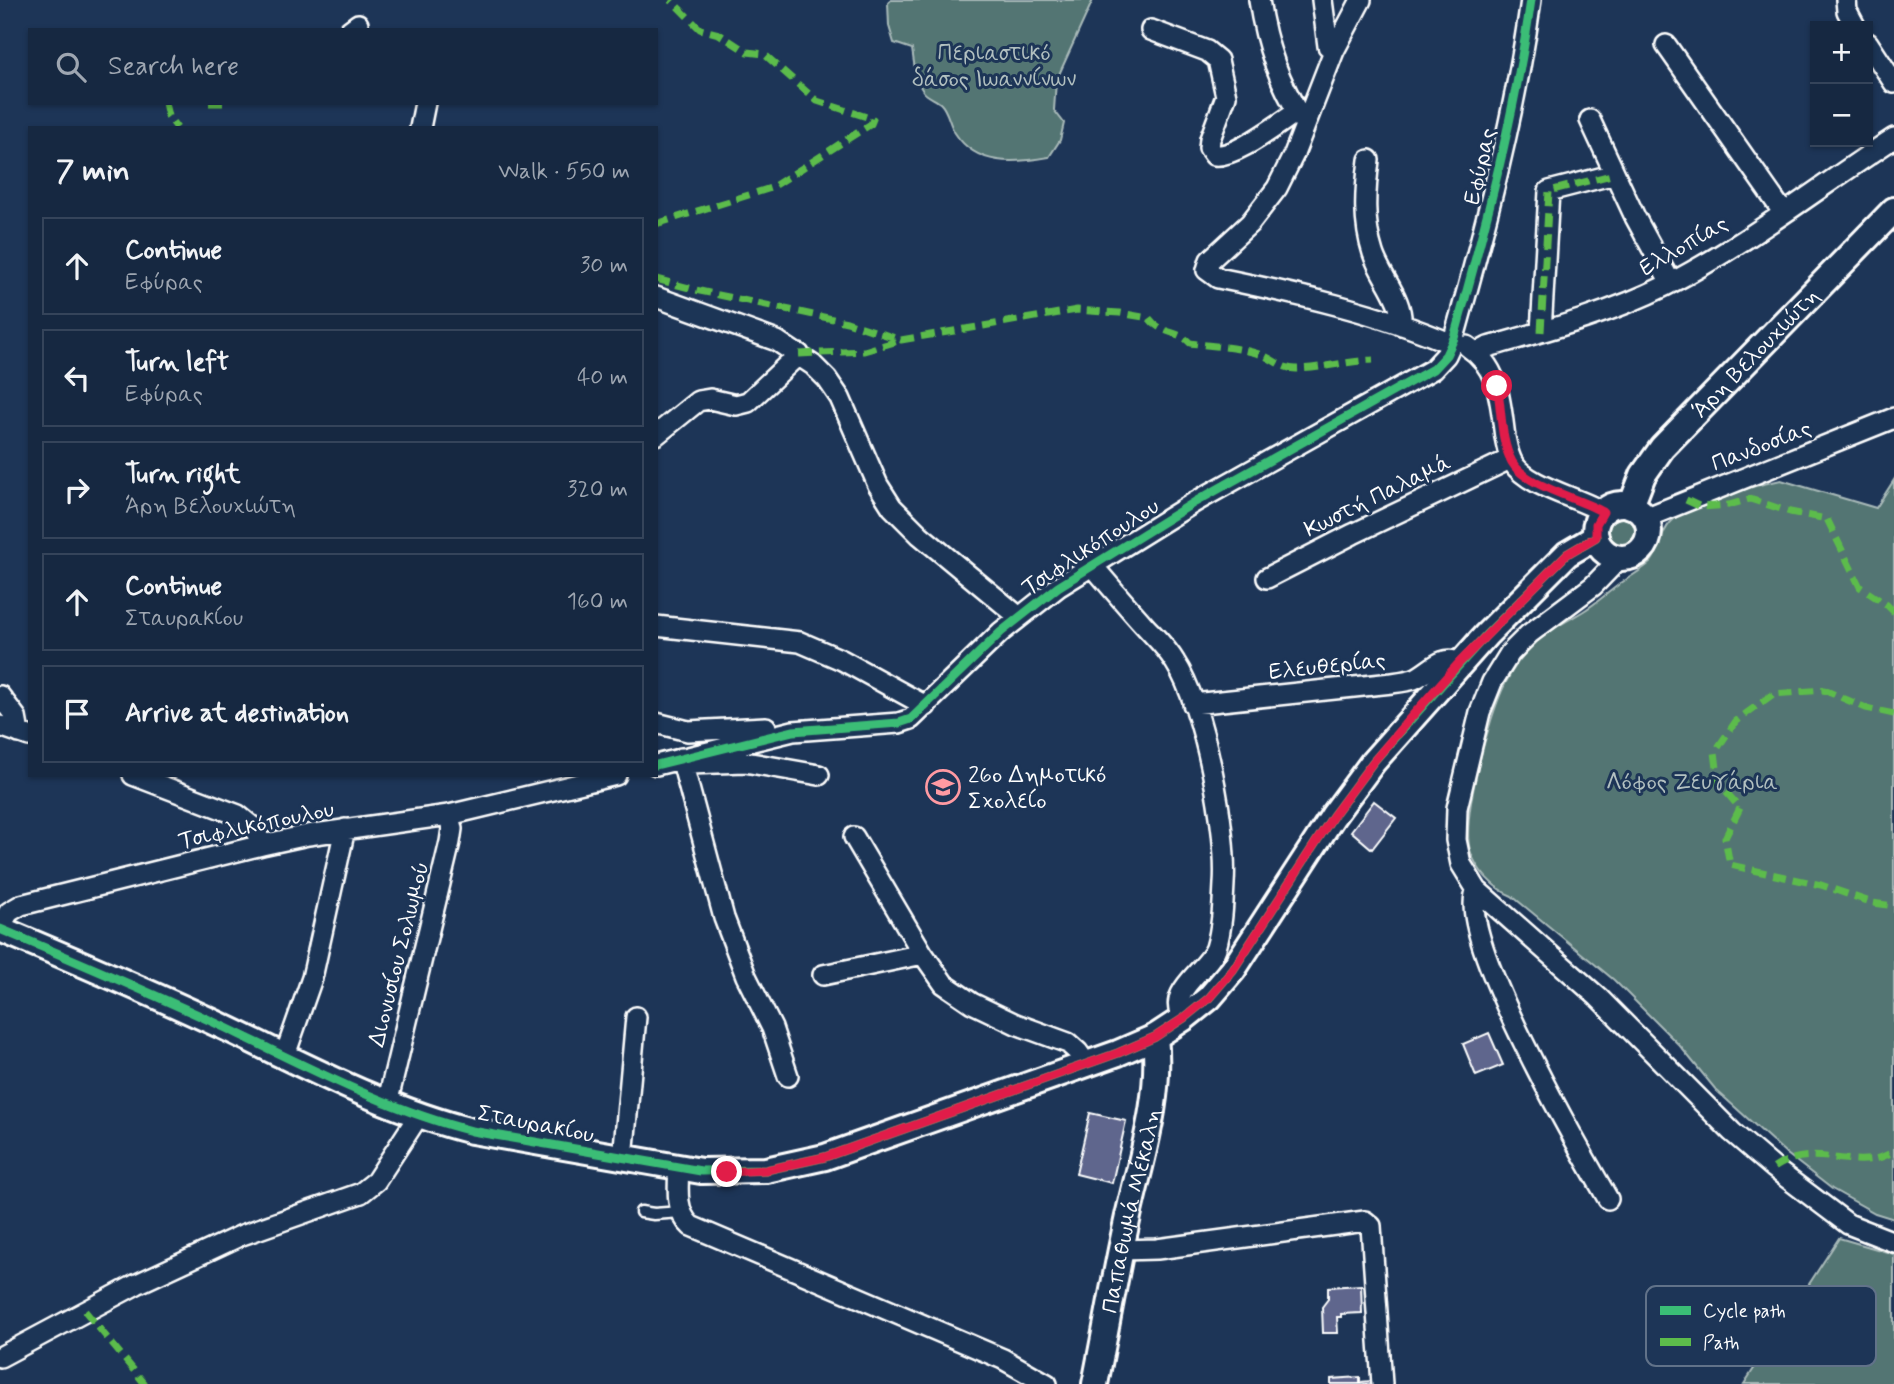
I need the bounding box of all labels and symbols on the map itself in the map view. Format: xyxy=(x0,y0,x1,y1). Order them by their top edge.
park label: Περιαστικό δάσος Ιωαννίνων xyxy=(912,39,1076,95)
street label: Εφύρας xyxy=(1458,125,1504,208)
street label: Ελλοπίας xyxy=(1634,209,1734,284)
street label: Άρη Βελουχιώτη xyxy=(1686,282,1827,425)
route start xyxy=(1481,370,1512,401)
street label: Πανδοσίας xyxy=(1708,414,1816,480)
street label: Κωστή Παλαμά xyxy=(1300,448,1456,545)
street label: Τσιφλικόπουλου xyxy=(1017,492,1166,603)
street label: Ελευθερίας xyxy=(1267,646,1387,688)
place label: 26ο Δημοτικό Σχολείο xyxy=(968,761,1106,817)
school or university icon: 26ο Δημοτικό Σχολείο xyxy=(924,768,962,806)
park label: Λόφος Ζευγάρια xyxy=(1606,768,1778,798)
street label: Τσιφλικόπουλου xyxy=(176,795,337,857)
street label: Διονυσίου Σολωμού xyxy=(362,859,437,1050)
street label: Σταυρακίου xyxy=(475,1099,596,1151)
street label: Παπαθωμά Μέκαλη xyxy=(1096,1106,1169,1316)
route end xyxy=(711,1156,742,1187)
legend xyxy=(1646,1286,1876,1366)
text: Cycle path xyxy=(1703,1299,1786,1324)
text: Path xyxy=(1703,1331,1740,1356)

